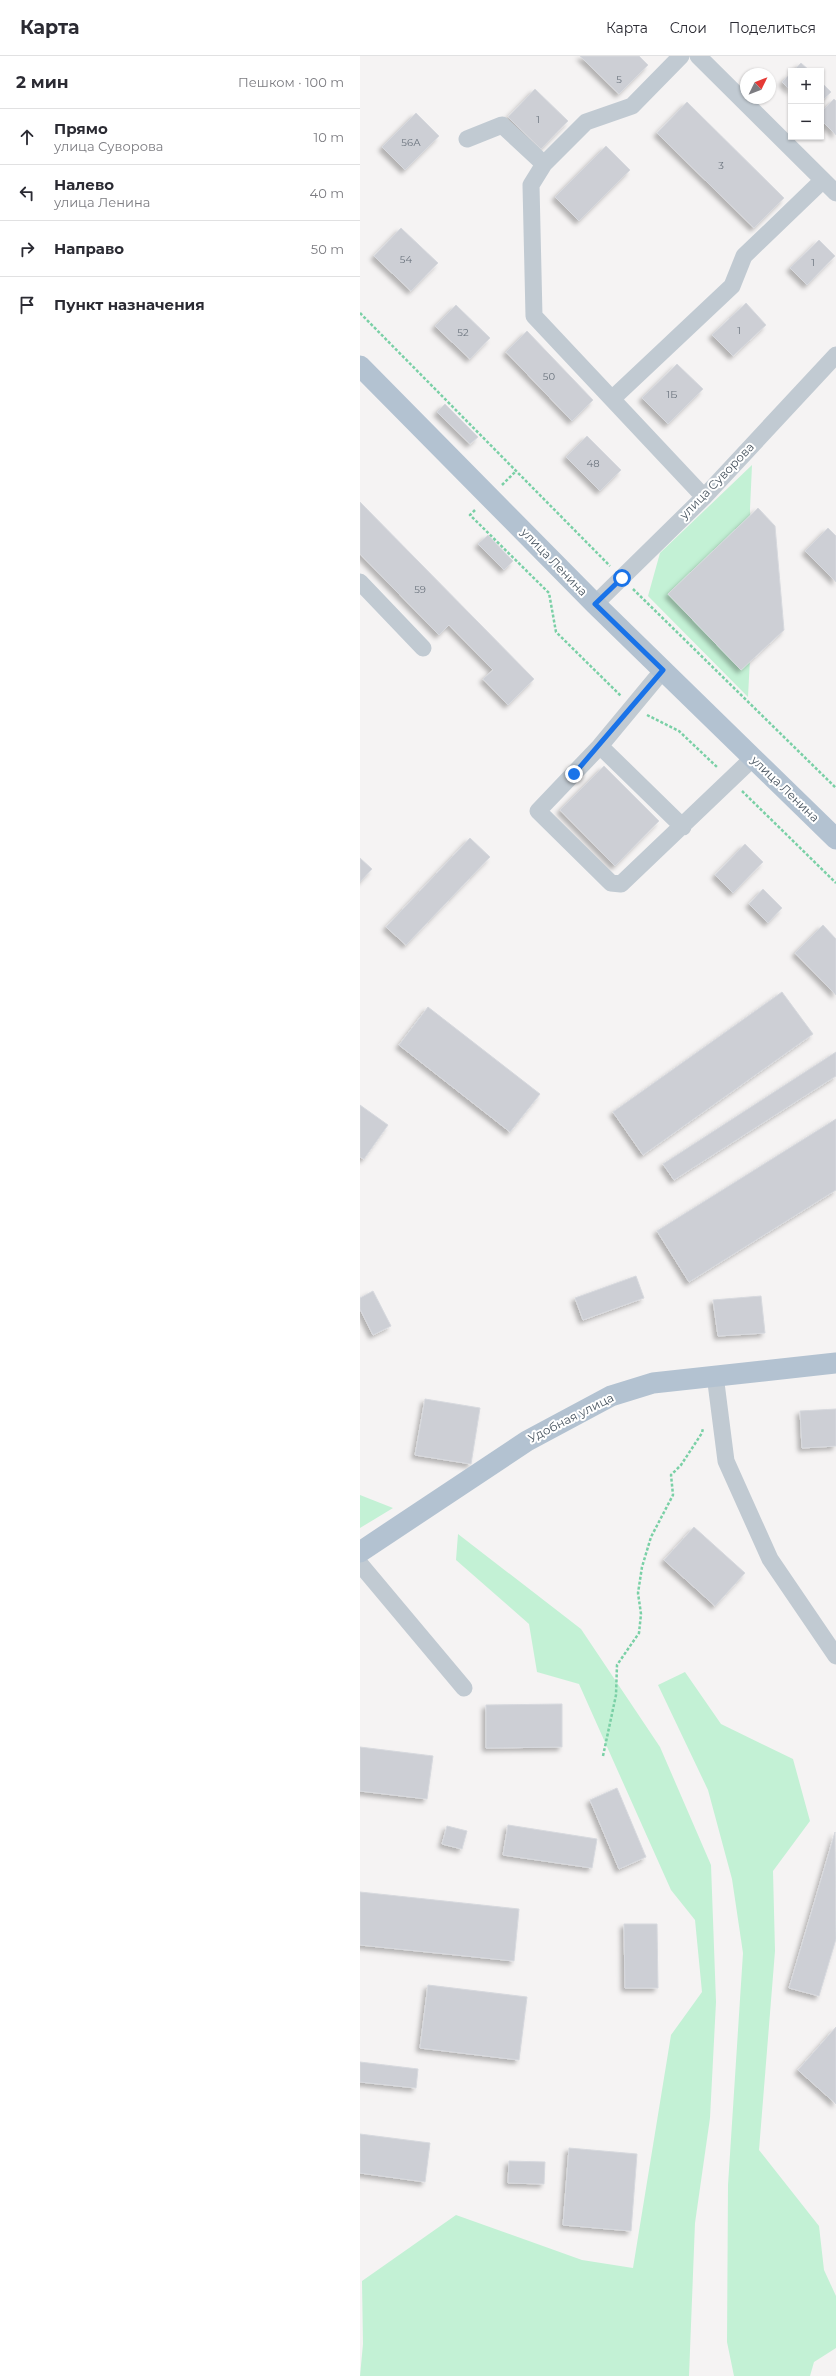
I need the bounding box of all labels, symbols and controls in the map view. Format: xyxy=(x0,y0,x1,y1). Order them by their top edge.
text: Карта xyxy=(20,16,80,39)
text: Карта xyxy=(606,19,648,37)
text: Слои xyxy=(670,19,707,37)
text: Поделиться xyxy=(729,19,816,37)
north arrow xyxy=(740,68,776,104)
map controls xyxy=(788,68,824,140)
button: + xyxy=(788,68,824,104)
text: 2 мин xyxy=(16,72,69,92)
house number: 5 xyxy=(616,73,622,86)
text: Пешком · 100 m xyxy=(238,74,344,90)
button: − xyxy=(788,104,824,140)
house number: 1 xyxy=(536,113,540,126)
text: Прямо xyxy=(54,119,108,138)
icon: ahead xyxy=(16,126,38,148)
text: 10 m xyxy=(314,129,344,145)
house number: 56А xyxy=(401,136,421,149)
text: улица Суворова xyxy=(54,138,163,154)
house number: 3 xyxy=(718,159,724,172)
text: Налево xyxy=(54,175,114,194)
icon: left xyxy=(16,182,38,204)
text: 40 m xyxy=(310,185,344,201)
text: улица Ленина xyxy=(54,194,150,210)
icon: right xyxy=(16,238,38,260)
text: Направо xyxy=(54,239,124,258)
text: 50 m xyxy=(311,241,344,257)
house number: 54 xyxy=(400,253,413,266)
house number: 1 xyxy=(811,256,815,269)
icon: arrive xyxy=(16,294,38,316)
text: Пункт назначения xyxy=(54,295,205,314)
house number: 1 xyxy=(737,324,741,337)
house number: 52 xyxy=(457,326,469,339)
house number: 50 xyxy=(543,370,556,383)
house number: 1Б xyxy=(667,388,677,401)
street label: улица Суворова xyxy=(675,439,757,523)
house number: 48 xyxy=(586,457,600,470)
street label: улица Ленина xyxy=(517,524,591,599)
route start xyxy=(613,569,631,587)
house number: 59 xyxy=(414,583,426,596)
street label: улица Ленина xyxy=(747,752,823,825)
route end xyxy=(565,765,583,783)
street label: Удобная улица xyxy=(525,1390,616,1446)

